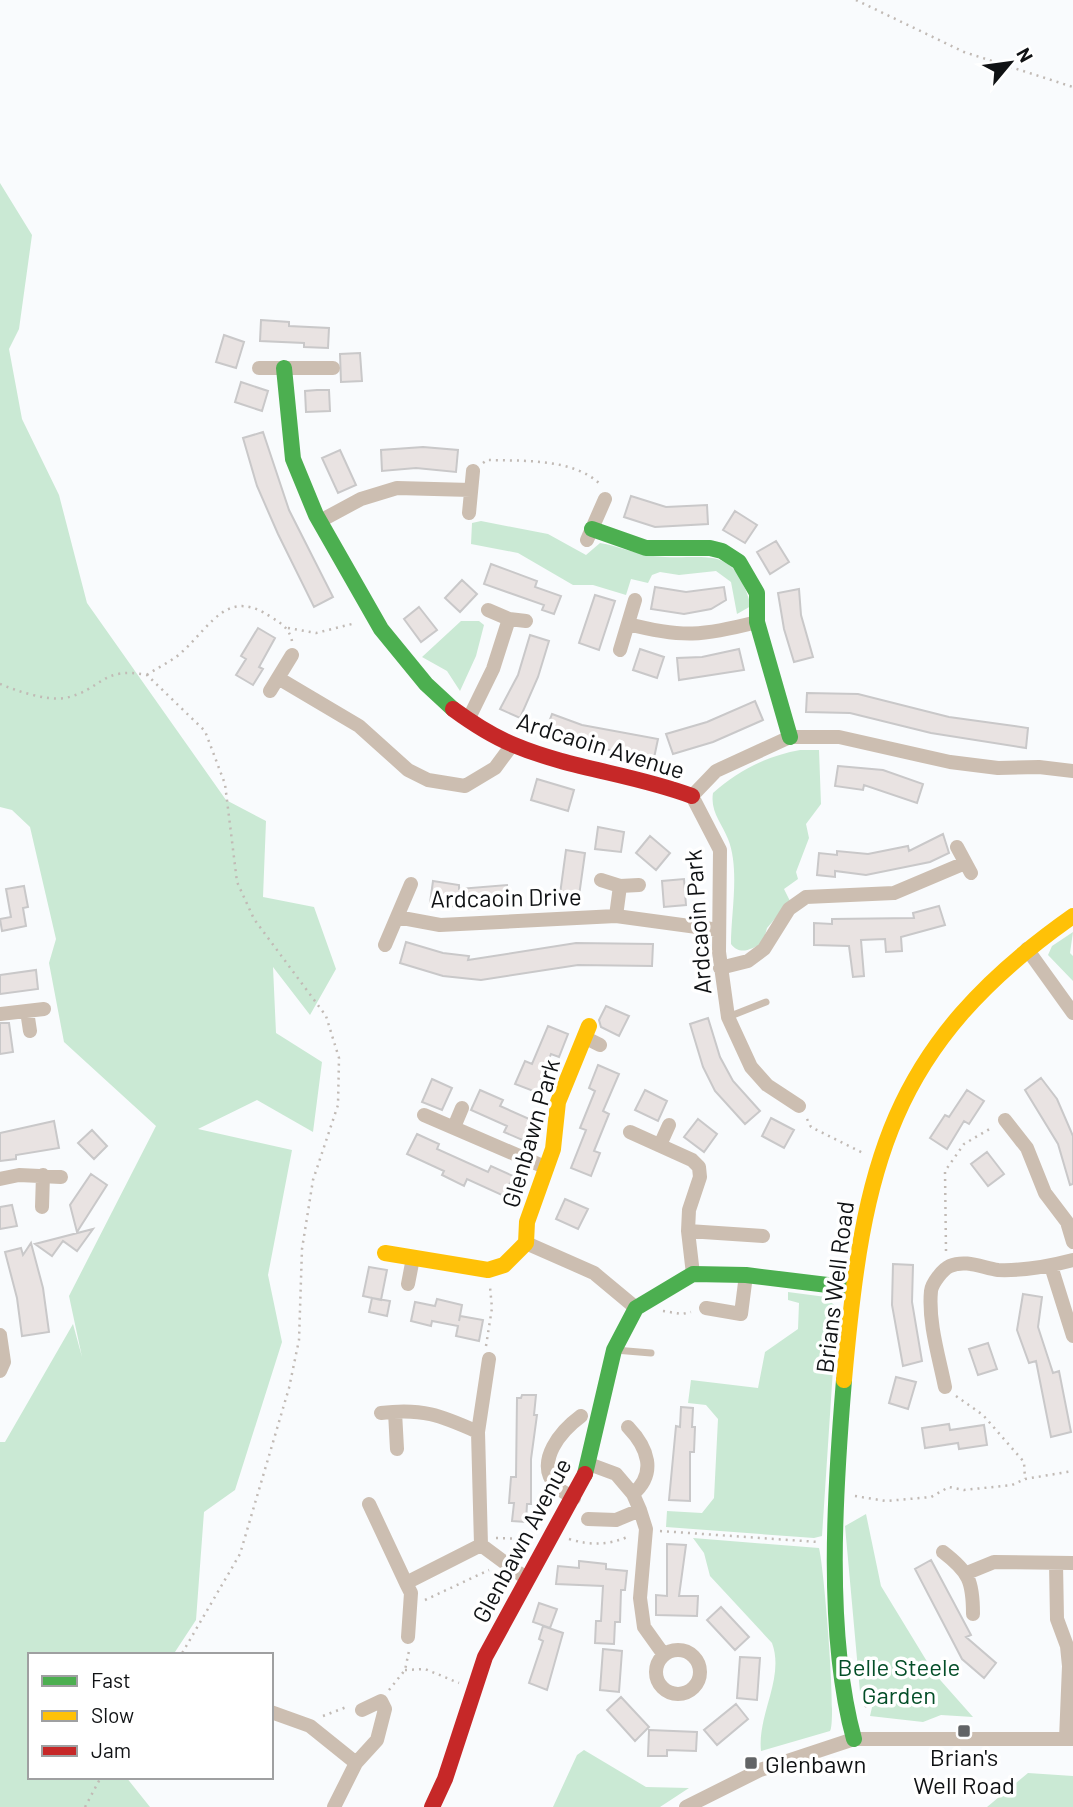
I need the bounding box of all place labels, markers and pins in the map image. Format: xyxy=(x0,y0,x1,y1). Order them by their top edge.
marker: Brian's Well Road xyxy=(956,1723,972,1739)
place label: Brian's Well Road xyxy=(913,1742,1015,1799)
place label: Glenbawn xyxy=(765,1749,866,1778)
marker: Glenbawn xyxy=(743,1755,759,1771)

